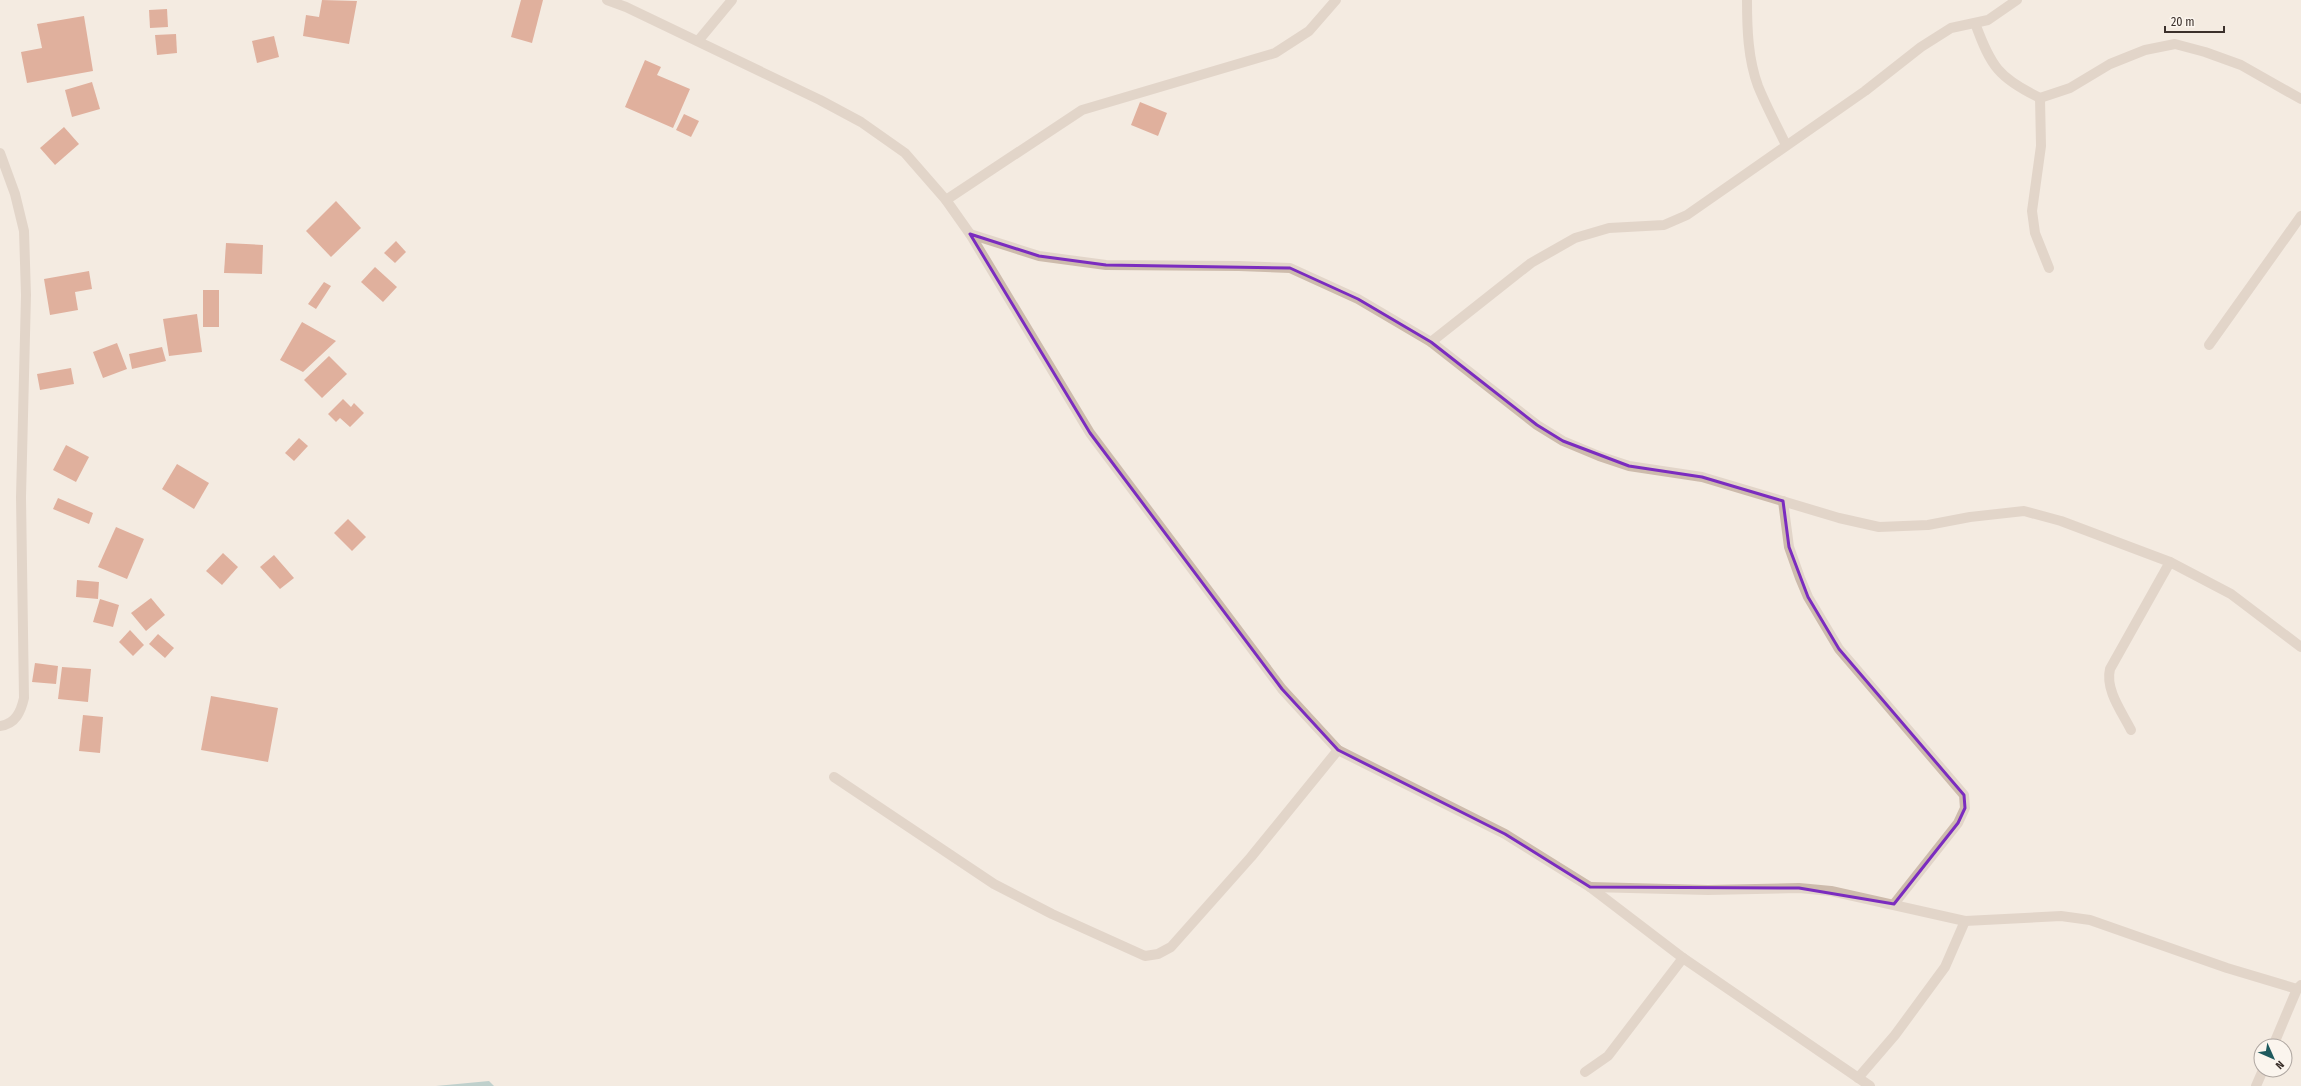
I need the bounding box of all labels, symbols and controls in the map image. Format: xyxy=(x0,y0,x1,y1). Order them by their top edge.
scale bar xyxy=(2165,8,2224,34)
text: 20 m xyxy=(2171,15,2195,29)
north arrow xyxy=(2253,1038,2293,1078)
text: N xyxy=(2273,1058,2287,1072)

